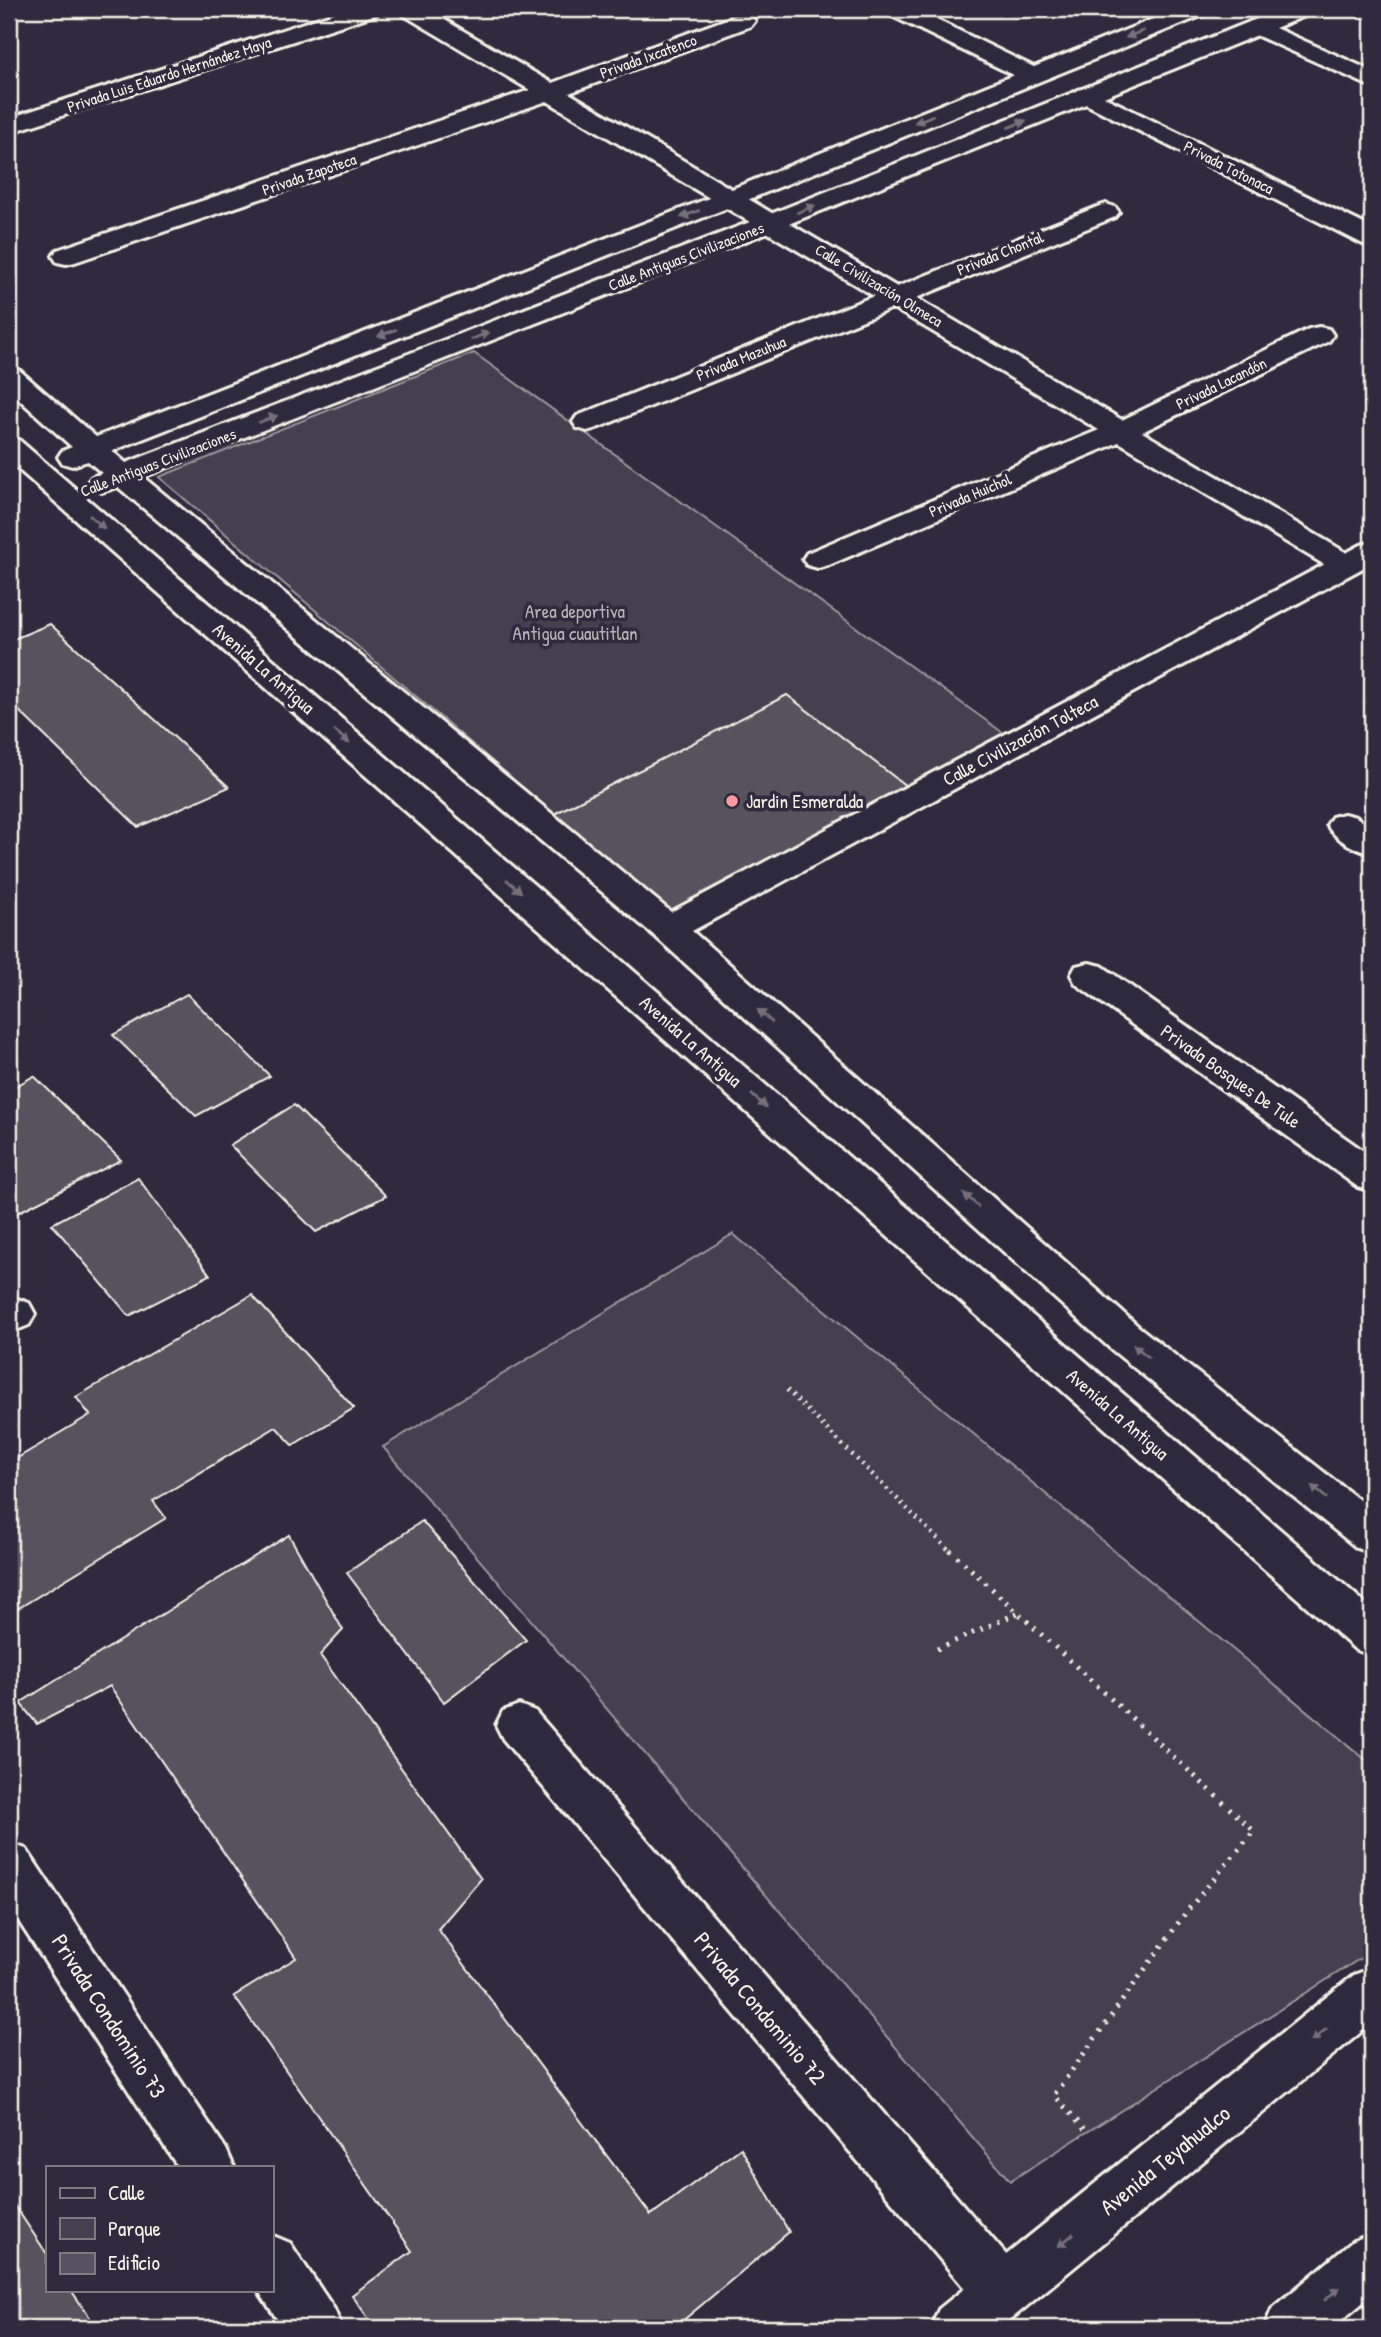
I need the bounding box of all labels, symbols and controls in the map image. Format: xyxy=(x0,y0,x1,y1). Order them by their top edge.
street label: Privada Ixcatenco xyxy=(597,28,700,84)
one-way arrow xyxy=(1124,29,1145,40)
street label: Privada Luis Eduardo Hernández Maya xyxy=(64,31,274,117)
one-way arrow xyxy=(913,114,934,125)
one-way arrow xyxy=(1007,118,1028,129)
street label: Privada Totonaca xyxy=(1180,135,1278,199)
street label: Privada Zapoteca xyxy=(259,148,359,200)
one-way arrow xyxy=(796,203,817,214)
one-way arrow xyxy=(680,208,701,219)
street label: Calle Antiguas Civilizaciones xyxy=(605,216,767,296)
street label: Privada Chontal xyxy=(953,225,1047,280)
street label: Calle Civilización Olmeca xyxy=(811,238,947,332)
one-way arrow xyxy=(377,327,398,338)
street label: Privada Mazuhua xyxy=(693,330,789,386)
one-way arrow xyxy=(470,331,491,342)
street label: Privada Lacandón xyxy=(1172,352,1270,414)
one-way arrow xyxy=(258,414,279,425)
street label: Calle Antiguas Civilizaciones xyxy=(77,422,239,502)
street label: Privada Huichol xyxy=(925,468,1015,522)
one-way arrow xyxy=(89,514,106,529)
park label: Area deportiva Antigua cuautitlan xyxy=(513,598,637,646)
street label: Avenida La Antigua xyxy=(207,616,321,720)
street label: Calle Civilización Tolteca xyxy=(938,688,1103,792)
one-way arrow xyxy=(334,729,351,744)
place label: Jardin Esmeralda xyxy=(746,788,864,814)
marker: Jardin Esmeralda xyxy=(724,793,740,809)
one-way arrow xyxy=(505,878,523,894)
street label: Avenida La Antigua xyxy=(634,989,748,1093)
one-way arrow xyxy=(756,1008,773,1024)
street label: Privada Bosques De Tule xyxy=(1156,1018,1307,1134)
one-way arrow xyxy=(750,1092,767,1108)
one-way arrow xyxy=(962,1193,979,1208)
one-way arrow xyxy=(1132,1343,1150,1358)
street label: Avenida La Antigua xyxy=(1061,1362,1175,1466)
one-way arrow xyxy=(1310,1485,1328,1500)
street label: Privada Condominio 72 xyxy=(687,1925,834,2091)
street label: Privada Condominio 73 xyxy=(45,1928,174,2104)
one-way arrow xyxy=(1310,2027,1328,2042)
street label: Avenida Teyahualco xyxy=(1093,2097,1236,2222)
legend xyxy=(46,2166,273,2292)
text: Calle xyxy=(108,2178,145,2207)
text: Parque xyxy=(108,2214,161,2243)
one-way arrow xyxy=(1058,2232,1075,2247)
text: Edificio xyxy=(108,2248,160,2277)
one-way arrow xyxy=(1323,2287,1340,2302)

